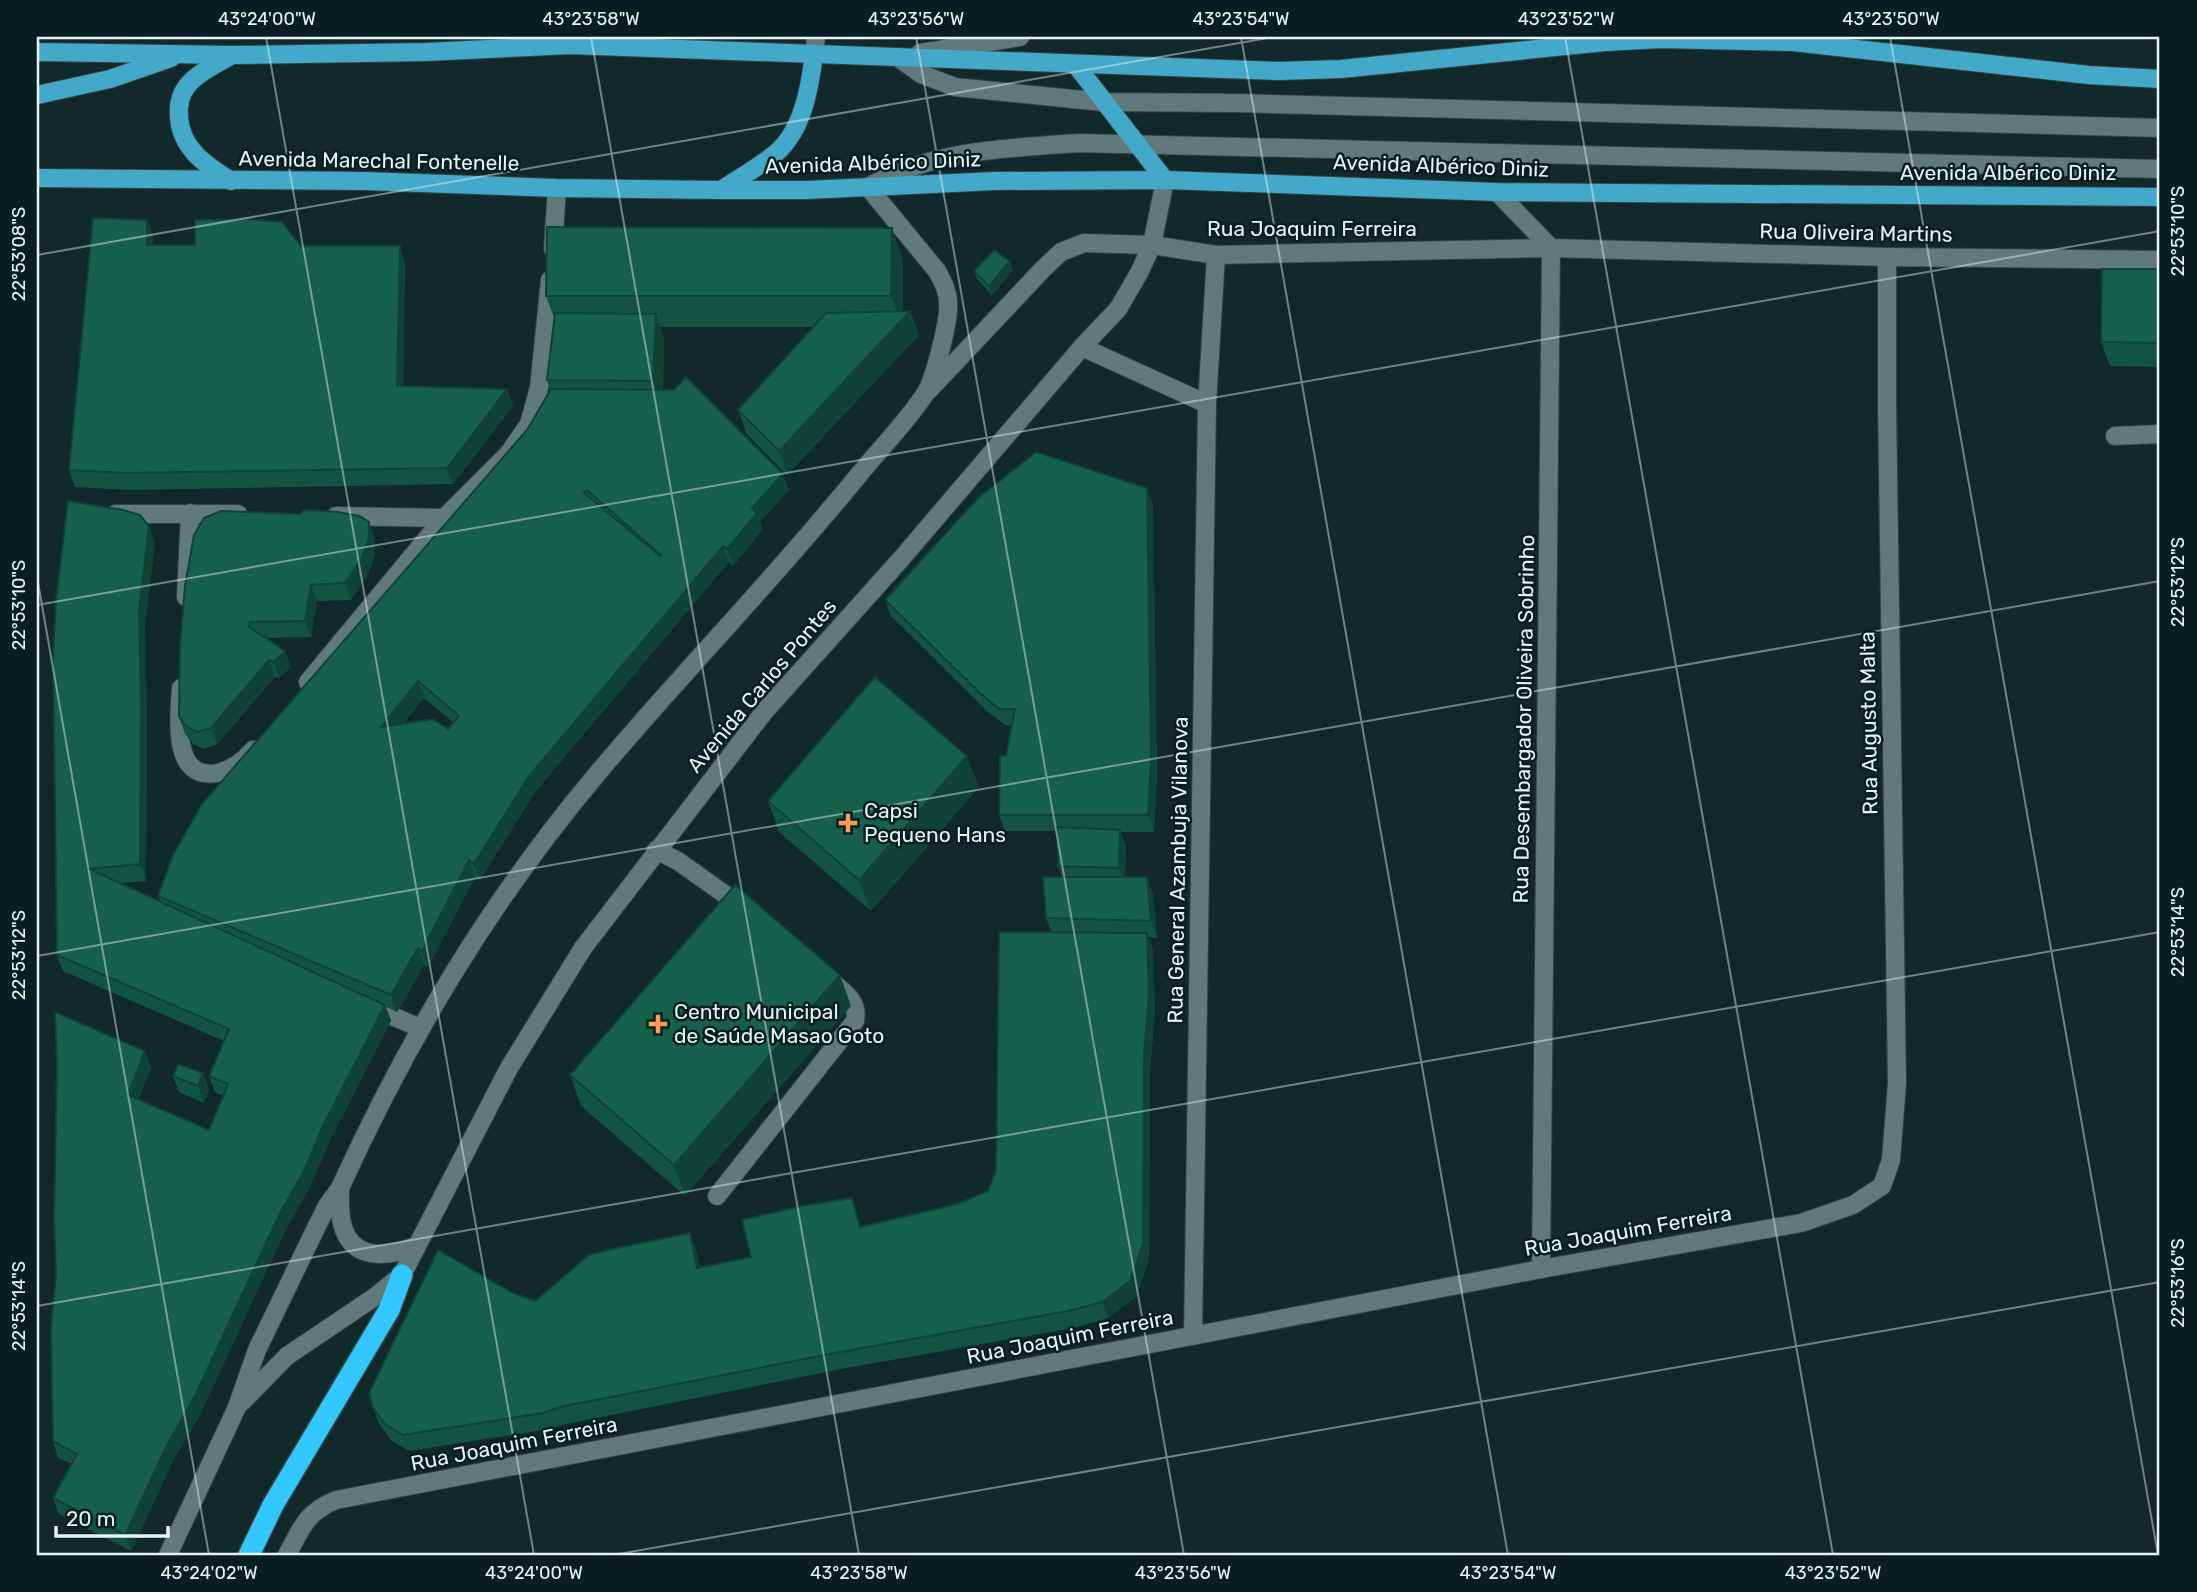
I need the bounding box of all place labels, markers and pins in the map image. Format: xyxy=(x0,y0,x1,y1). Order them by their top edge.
place label: Capsi Pequeno Hans xyxy=(864,798,1006,847)
marker: Capsi Pequeno Hans xyxy=(838,813,858,833)
place label: Centro Municipal de Saúde Masao Goto xyxy=(674,999,884,1048)
marker: Centro Municipal de Saúde Masao Goto xyxy=(648,1014,668,1034)

